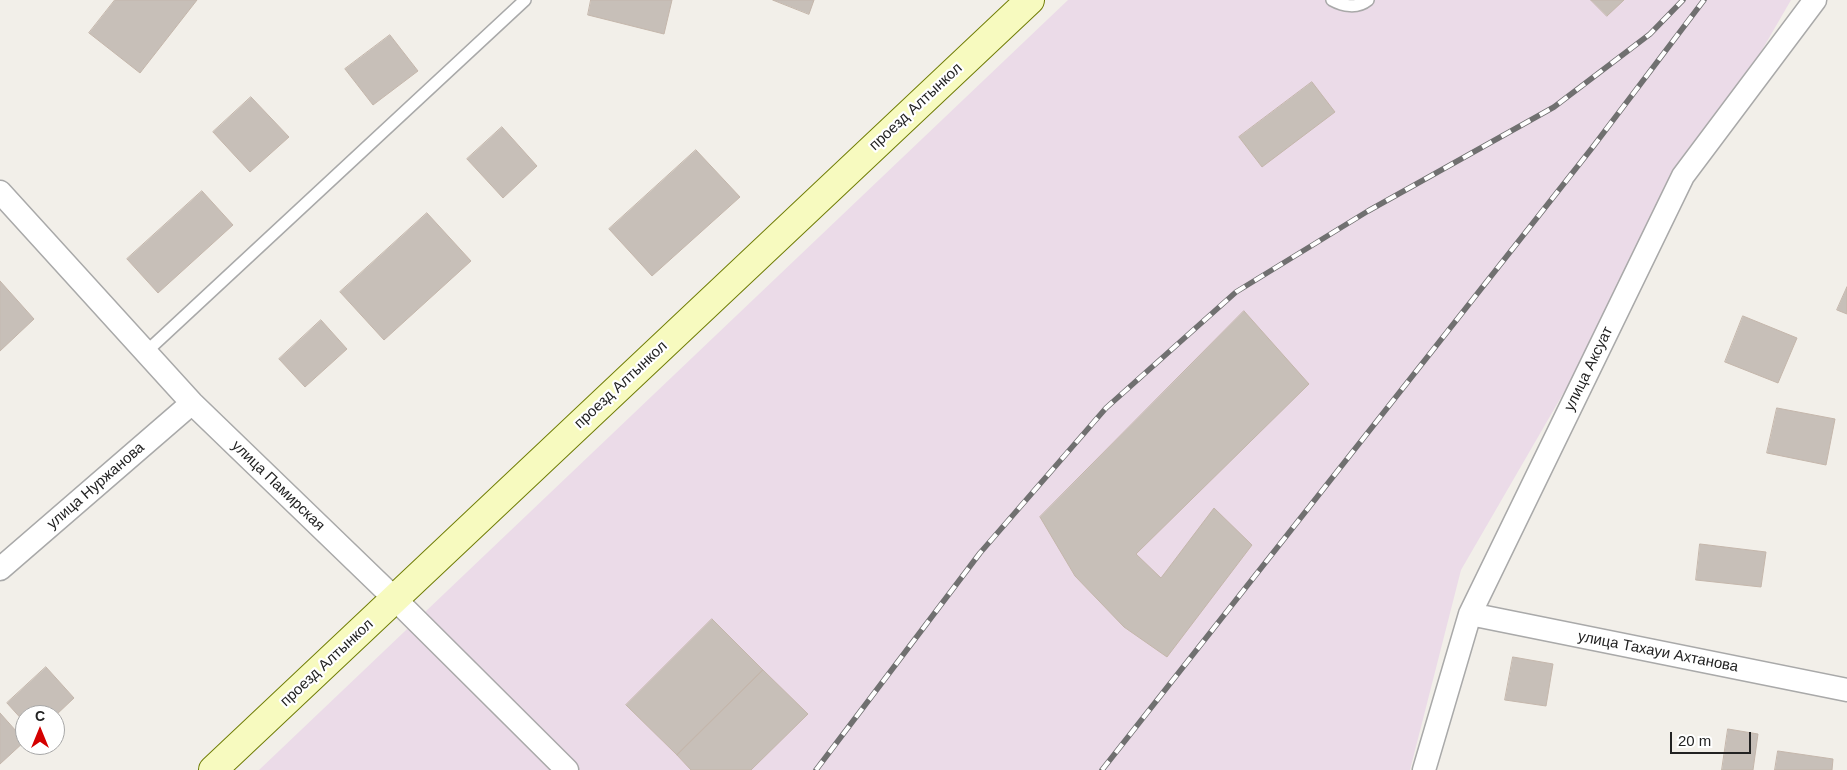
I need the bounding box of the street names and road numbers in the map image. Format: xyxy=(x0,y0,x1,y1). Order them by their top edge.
street label: проезд Алтынкол xyxy=(866,59,966,155)
street label: улица Аксуат xyxy=(1561,324,1617,414)
street label: проезд Алтынкол xyxy=(571,337,671,433)
street label: улица Памирская xyxy=(228,437,328,535)
street label: улица Нуржанова xyxy=(44,439,148,533)
street label: проезд Алтынкол xyxy=(277,615,377,711)
street label: улица Тахауи Ахтанова xyxy=(1576,628,1740,676)

